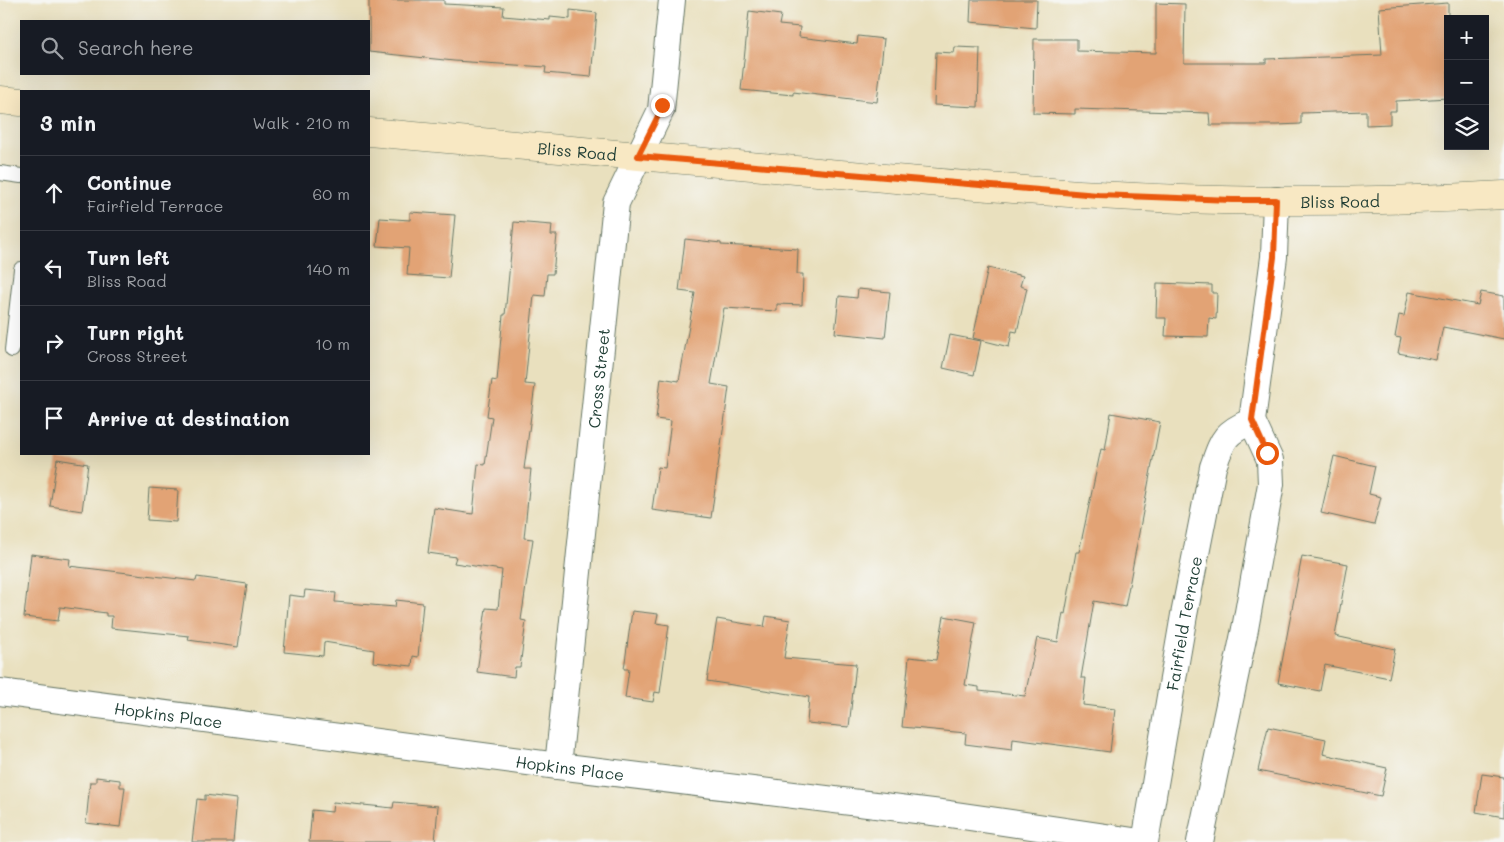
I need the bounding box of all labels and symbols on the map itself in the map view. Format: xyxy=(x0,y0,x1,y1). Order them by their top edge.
route end xyxy=(651,94,674,117)
street label: Bliss Road xyxy=(537,137,618,164)
street label: Bliss Road xyxy=(1300,190,1380,212)
street label: Cross Street xyxy=(582,327,614,429)
route start xyxy=(1256,442,1279,465)
street label: Fairfield Terrace xyxy=(1161,554,1206,692)
street label: Hopkins Place xyxy=(113,697,224,732)
street label: Hopkins Place xyxy=(515,750,625,785)

